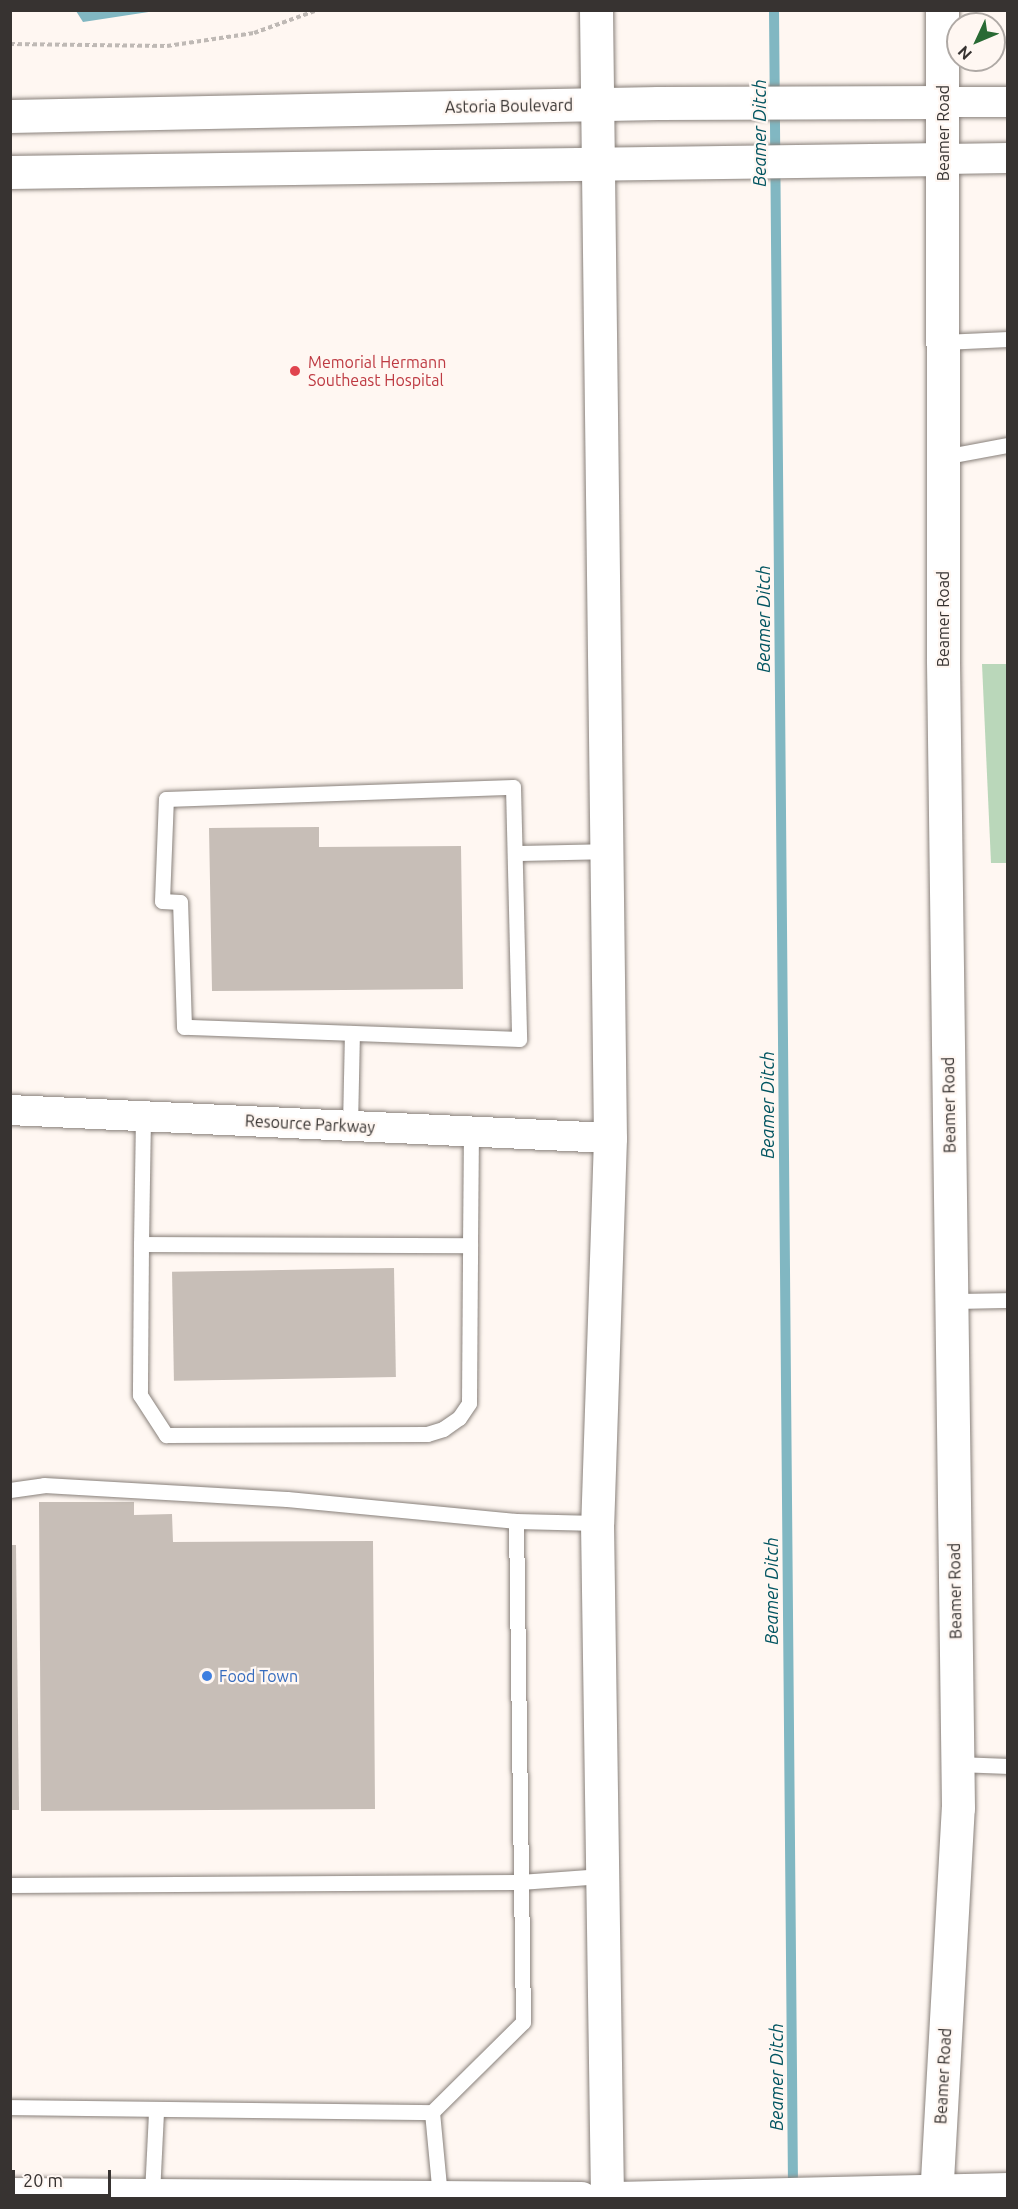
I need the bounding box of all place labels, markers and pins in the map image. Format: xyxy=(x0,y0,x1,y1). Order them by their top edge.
place label: Memorial Hermann Southeast Hospital xyxy=(308,352,446,390)
marker: Memorial Hermann Southeast Hospital xyxy=(286,362,304,380)
place label: Food Town xyxy=(219,1666,298,1686)
marker: Food Town xyxy=(200,1669,214,1683)

